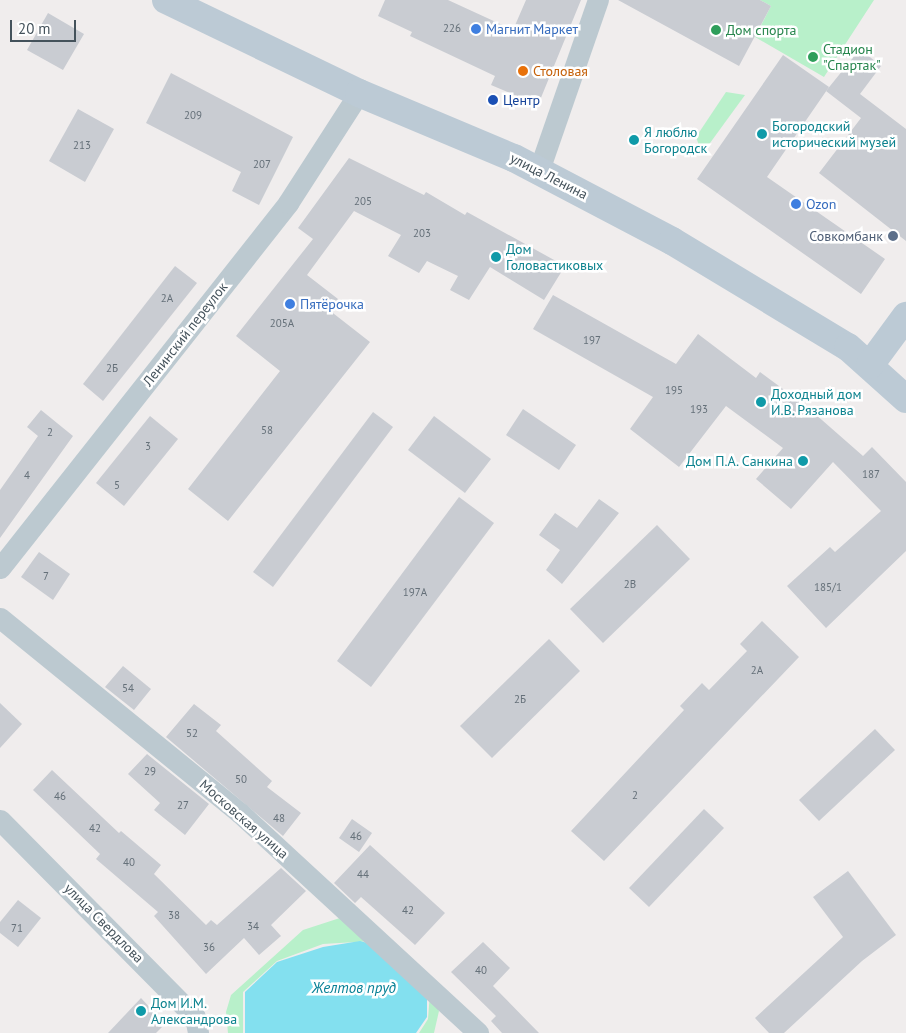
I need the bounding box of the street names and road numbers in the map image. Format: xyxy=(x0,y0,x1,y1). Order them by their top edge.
street label: улица Ленина xyxy=(507,149,591,203)
street label: Ленинский переулок xyxy=(139,279,231,389)
street label: Московская улица xyxy=(196,776,292,862)
street label: улица Свердлова xyxy=(61,880,147,966)

